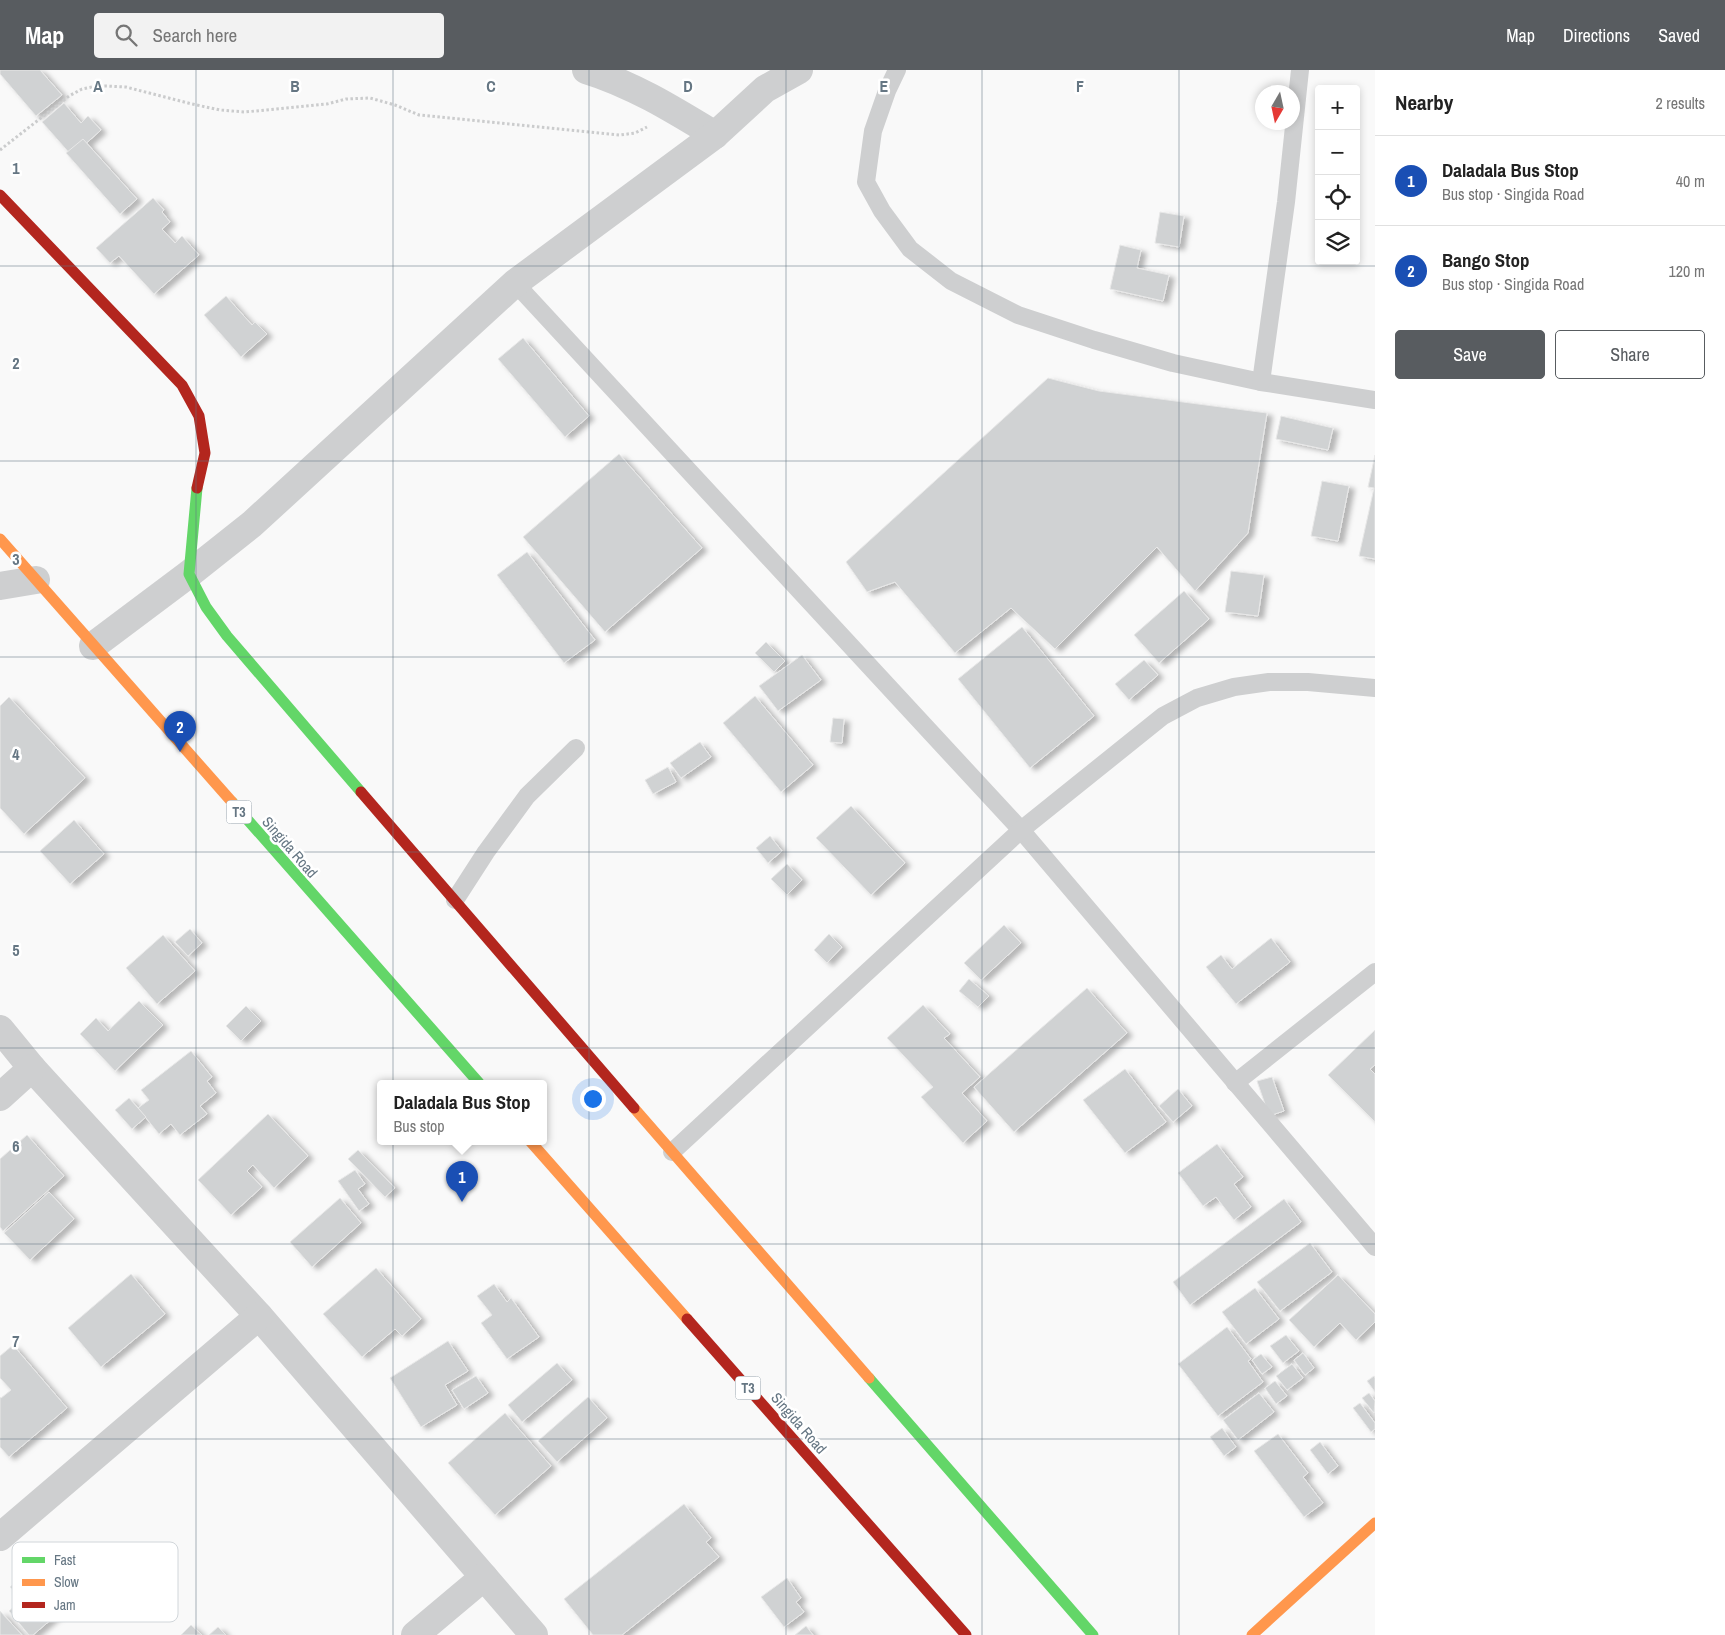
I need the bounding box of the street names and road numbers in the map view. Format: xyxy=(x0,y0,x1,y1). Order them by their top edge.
road number: T3 xyxy=(226,800,252,824)
street label: Singida Road xyxy=(257,812,323,882)
road number: T3 xyxy=(736,1376,760,1400)
street label: Singida Road xyxy=(766,1388,832,1458)

